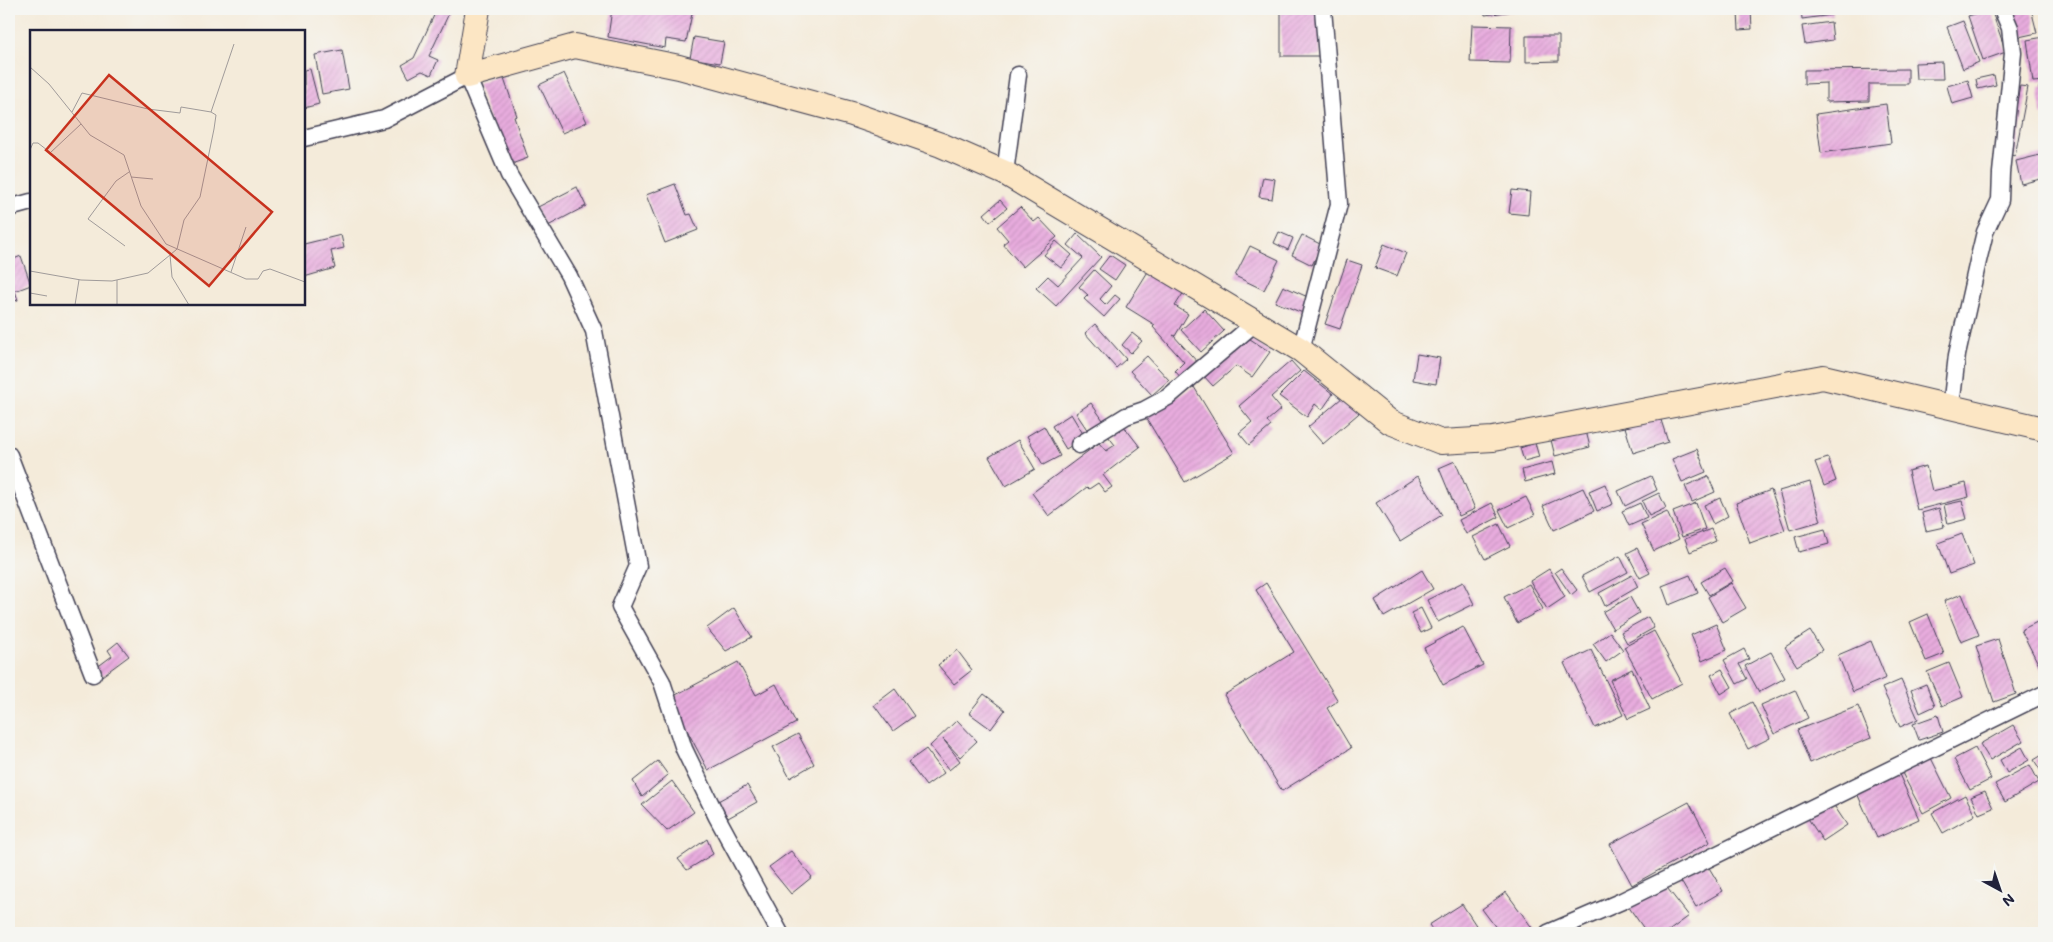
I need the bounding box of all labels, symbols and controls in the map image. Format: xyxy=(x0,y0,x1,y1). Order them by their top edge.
inset map xyxy=(30,30,305,305)
north arrow xyxy=(1976,864,2026,914)
text: N xyxy=(1998,890,2019,911)

